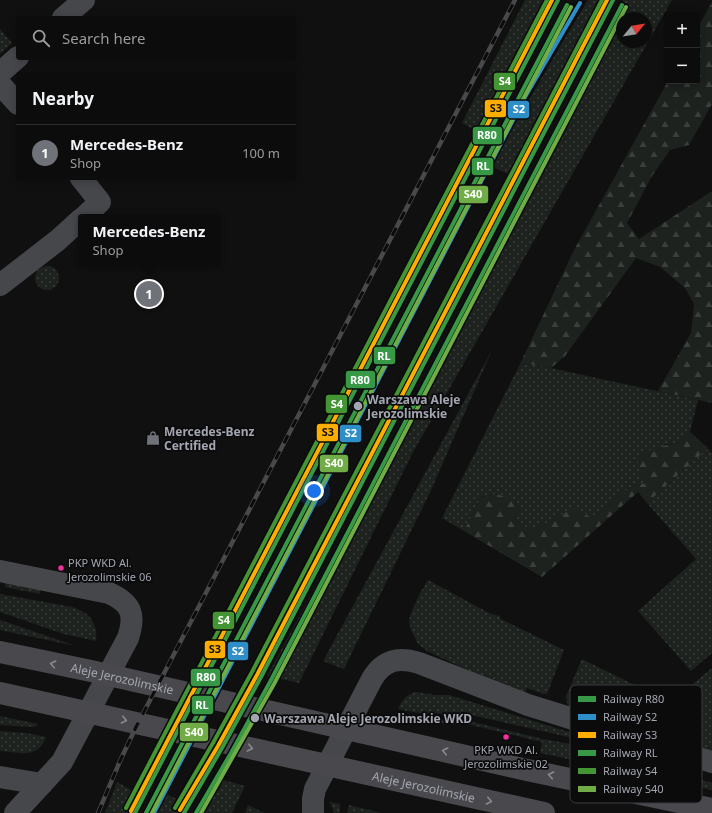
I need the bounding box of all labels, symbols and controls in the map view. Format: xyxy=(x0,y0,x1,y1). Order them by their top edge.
north arrow xyxy=(616,12,652,48)
map controls xyxy=(664,12,700,84)
button: + xyxy=(664,12,700,48)
search box xyxy=(16,16,296,60)
icon: search xyxy=(30,27,52,49)
text: Search here xyxy=(62,28,145,48)
button: − xyxy=(664,48,700,84)
line badge: S4 xyxy=(493,72,516,91)
text: S4 xyxy=(499,73,512,88)
text: Nearby xyxy=(32,87,94,110)
line badge: S3 xyxy=(484,99,507,118)
text: S3 xyxy=(490,100,502,115)
line badge: S2 xyxy=(507,100,530,119)
text: S2 xyxy=(513,101,525,116)
line badge: R80 xyxy=(472,126,503,145)
text: R80 xyxy=(477,127,497,142)
text: Mercedes-Benz xyxy=(70,134,183,154)
text: 1 xyxy=(41,144,49,162)
text: 100 m xyxy=(242,144,280,162)
text: Shop xyxy=(70,154,101,172)
line badge: RL xyxy=(471,157,494,176)
text: RL xyxy=(476,158,490,173)
line badge: S40 xyxy=(458,185,489,204)
text: S40 xyxy=(464,186,482,201)
popup xyxy=(78,214,220,266)
text: Mercedes-Benz xyxy=(92,221,206,241)
text: Shop xyxy=(92,241,124,259)
pin: 1 xyxy=(136,279,162,309)
line badge: RL xyxy=(373,346,396,365)
text: RL xyxy=(377,348,391,363)
line badge: R80 xyxy=(345,370,376,389)
text: R80 xyxy=(350,372,370,387)
place label: Warszawa Aleje Jerozolimskie xyxy=(366,391,460,422)
line badge: S4 xyxy=(325,394,348,414)
text: S4 xyxy=(331,396,344,411)
marker: Warszawa Aleje Jerozolimskie xyxy=(352,400,364,412)
place label: Mercedes-Benz Certified xyxy=(164,423,255,454)
line badge: S3 xyxy=(316,423,339,442)
text: S3 xyxy=(322,424,334,439)
line badge: S2 xyxy=(339,424,362,443)
text: S2 xyxy=(345,425,357,440)
shop icon: Mercedes-Benz Certified xyxy=(145,430,161,446)
line badge: S40 xyxy=(319,454,349,473)
text: S40 xyxy=(325,455,343,470)
your location xyxy=(304,481,324,501)
place label: PKP WKD Al. Jerozolimskie 06 xyxy=(67,555,152,584)
marker: PKP WKD Al. Jerozolimskie 06 xyxy=(56,563,66,573)
line badge: S4 xyxy=(212,611,235,630)
text: S4 xyxy=(218,612,231,627)
line badge: S3 xyxy=(204,640,226,659)
text: S3 xyxy=(209,641,221,656)
line badge: S2 xyxy=(227,641,249,661)
text: S2 xyxy=(232,643,244,658)
street label: Aleje Jerozolimskie xyxy=(69,659,175,698)
one-way arrow xyxy=(50,660,56,668)
line badge: R80 xyxy=(190,668,221,687)
text: R80 xyxy=(196,669,216,684)
legend xyxy=(570,685,702,803)
text: Railway R80 xyxy=(603,691,664,706)
line badge: RL xyxy=(191,695,214,715)
text: RL xyxy=(195,697,209,712)
text: Railway S2 xyxy=(603,709,657,724)
place label: Warszawa Aleje Jerozolimskie WKD xyxy=(264,710,472,727)
marker: Warszawa Aleje Jerozolimskie WKD xyxy=(249,712,261,724)
one-way arrow xyxy=(120,716,127,724)
line badge: S40 xyxy=(179,722,209,742)
text: S40 xyxy=(185,724,203,739)
text: Railway S3 xyxy=(603,727,657,742)
marker: PKP WKD Al. Jerozolimskie 02 xyxy=(501,732,511,742)
place label: PKP WKD Al. Jerozolimskie 02 xyxy=(463,742,548,771)
one-way arrow xyxy=(247,744,254,752)
text: Railway RL xyxy=(603,745,658,760)
one-way arrow xyxy=(441,748,448,756)
text: Railway S4 xyxy=(603,763,658,778)
street label: Aleje Jerozolimskie xyxy=(371,767,477,806)
one-way arrow xyxy=(547,771,554,780)
text: Railway S40 xyxy=(603,781,664,796)
one-way arrow xyxy=(486,796,492,804)

